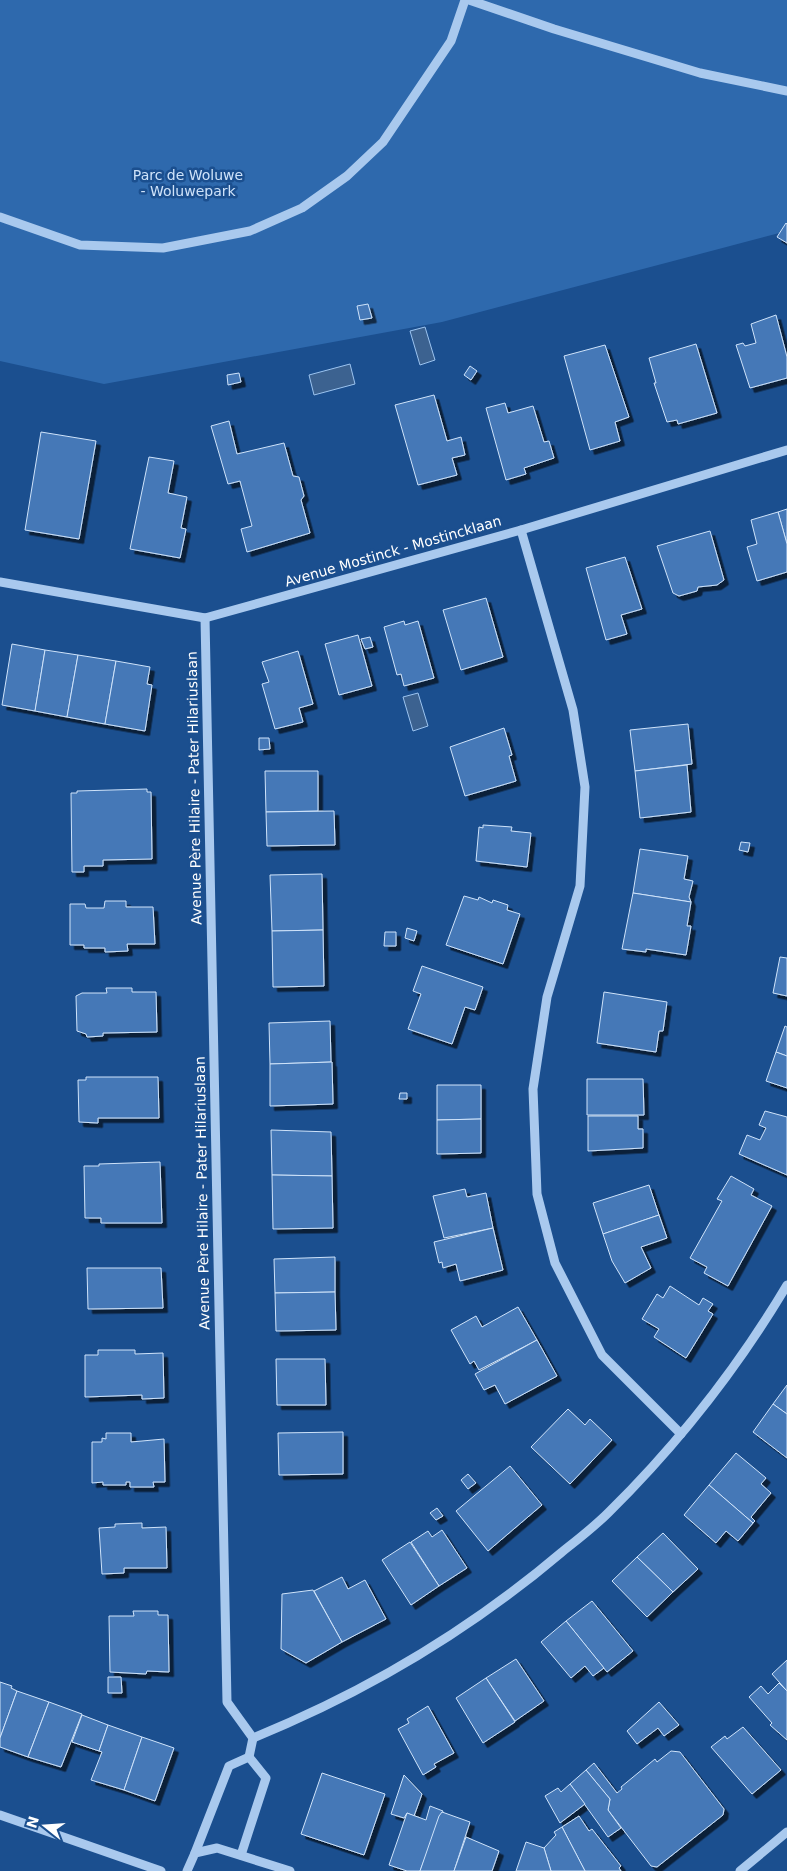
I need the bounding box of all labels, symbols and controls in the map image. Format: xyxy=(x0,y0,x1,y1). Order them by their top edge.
park label: Parc de Woluwe - Woluwepark xyxy=(133,167,243,199)
street label: Avenue Mostinck - Mostincklaan xyxy=(283,512,503,590)
street label: Avenue Père Hilaire - Pater Hilariuslaan xyxy=(184,651,204,925)
street label: Avenue Père Hilaire - Pater Hilariuslaan xyxy=(192,1056,212,1330)
north arrow xyxy=(20,1801,70,1851)
text: N xyxy=(23,1814,42,1830)

